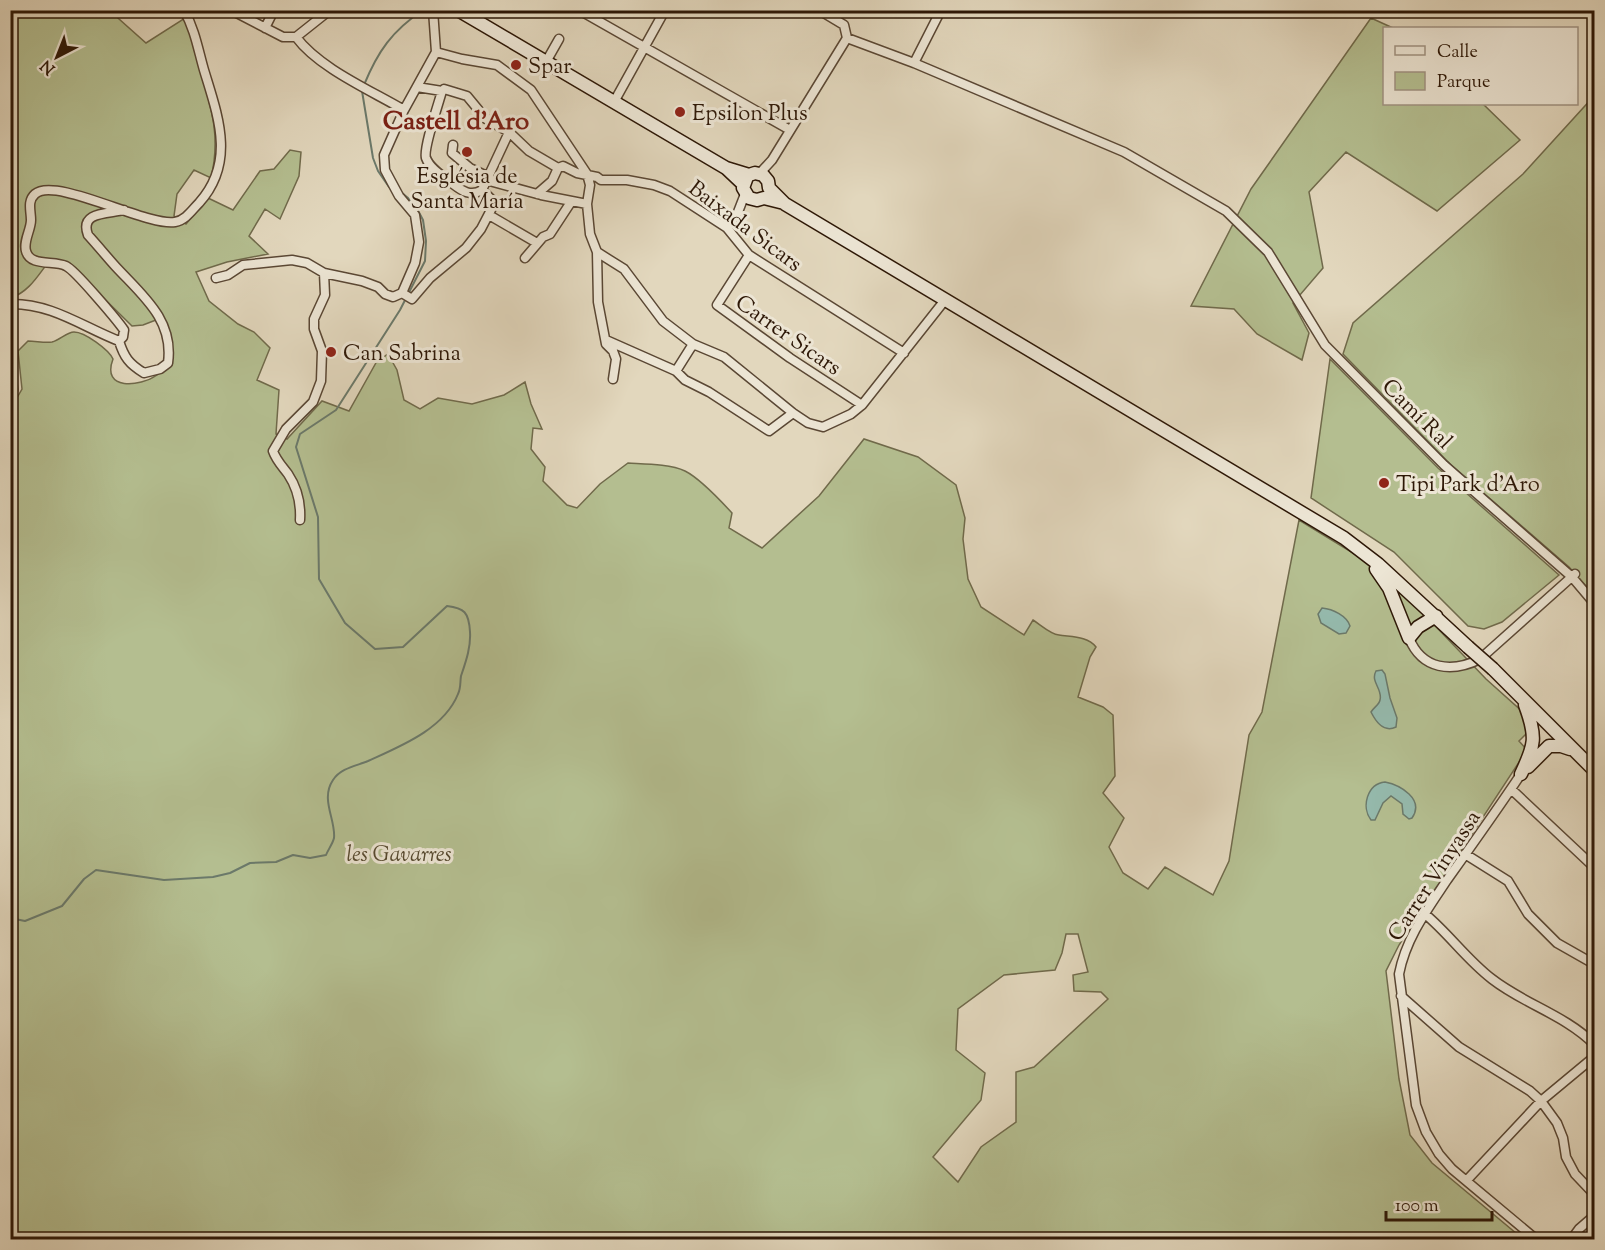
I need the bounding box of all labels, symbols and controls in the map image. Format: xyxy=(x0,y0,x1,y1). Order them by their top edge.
north arrow xyxy=(27,27,87,87)
legend xyxy=(1383,27,1578,105)
text: Calle xyxy=(1437,40,1478,66)
place label: Spar xyxy=(528,52,571,84)
text: N xyxy=(36,53,61,79)
marker: Spar xyxy=(509,58,523,72)
text: Parque xyxy=(1437,70,1490,96)
place label: Epsilon Plus xyxy=(692,99,808,131)
district label: Castell d'Aro xyxy=(383,104,529,141)
marker: Epsilon Plus xyxy=(673,105,687,119)
marker: Església de Santa María xyxy=(460,145,474,159)
place label: Església de Santa María xyxy=(410,162,524,219)
street label: Baixada Sicars xyxy=(681,174,808,281)
street label: Carrer Sicars xyxy=(728,288,847,385)
place label: Can Sabrina xyxy=(343,339,461,371)
marker: Can Sabrina xyxy=(324,345,338,359)
street label: Camí Ral xyxy=(1373,372,1459,458)
place label: Tipi Park d'Aro xyxy=(1396,470,1540,502)
marker: Tipi Park d'Aro xyxy=(1377,476,1391,490)
street label: Carrer Vinyassa xyxy=(1381,805,1490,948)
park label: les Gavarres xyxy=(346,840,452,872)
scale bar xyxy=(1386,1184,1492,1222)
text: 100 m xyxy=(1395,1194,1439,1220)

